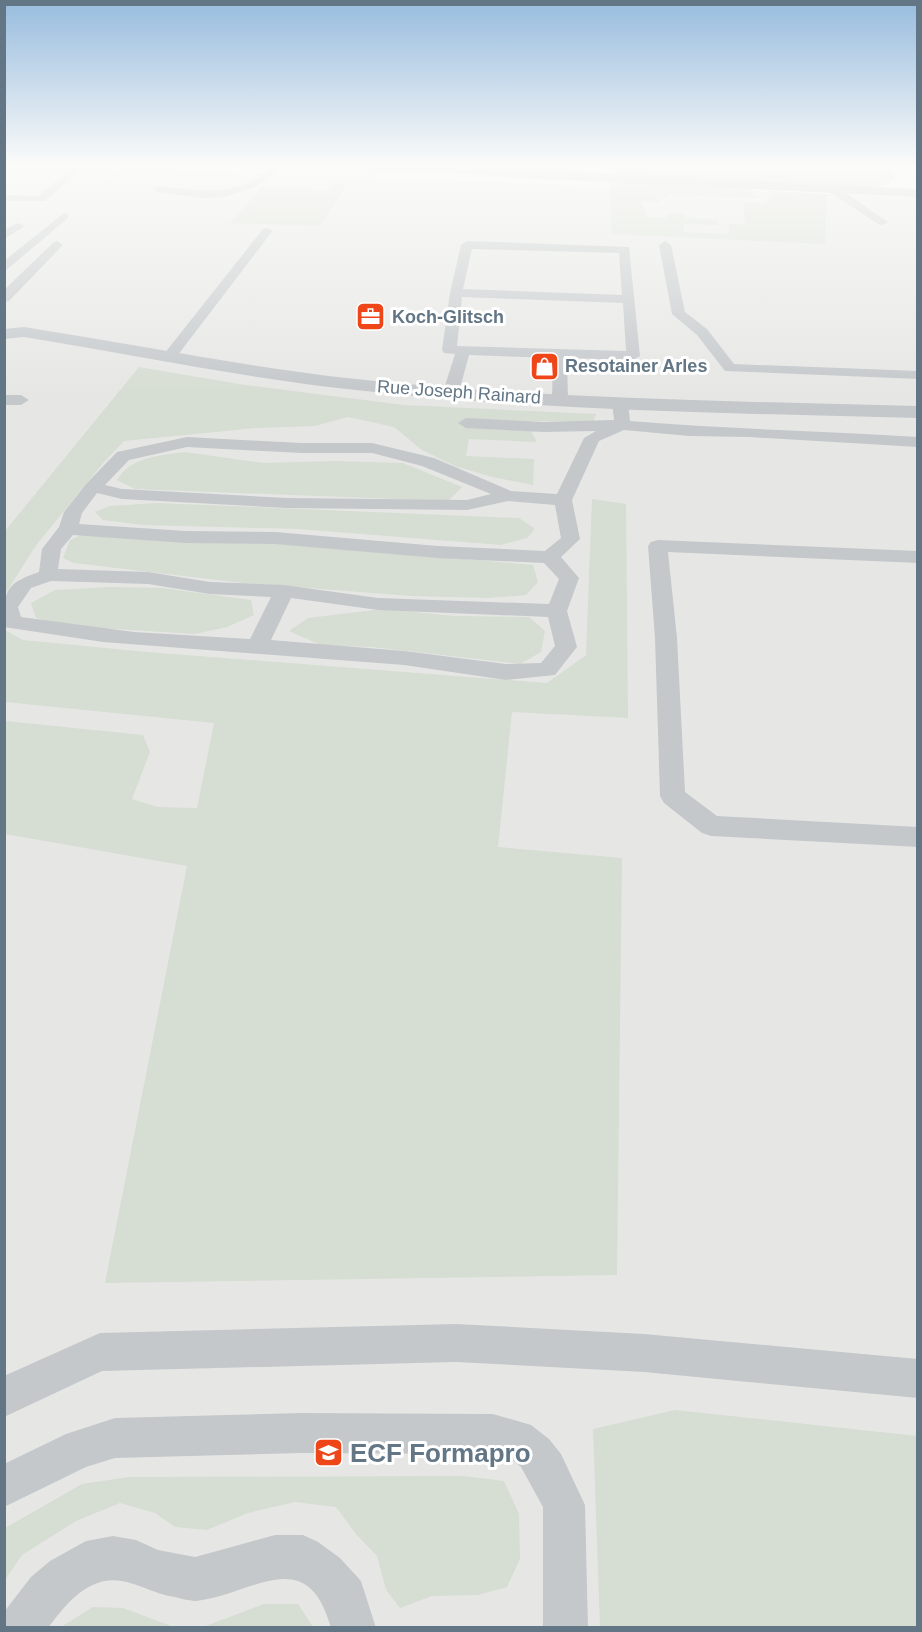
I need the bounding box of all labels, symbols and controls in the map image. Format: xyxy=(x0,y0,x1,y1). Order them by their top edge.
office icon: Koch-Glitsch xyxy=(355,301,387,333)
place label: Koch-Glitsch xyxy=(392,307,504,327)
shop icon: Resotainer Arles xyxy=(528,350,560,382)
place label: Resotainer Arles xyxy=(565,356,707,376)
street label: Rue Joseph Rainard xyxy=(376,376,542,408)
school or university icon: ECF Formapro xyxy=(313,1437,345,1469)
place label: ECF Formapro xyxy=(350,1438,531,1468)

